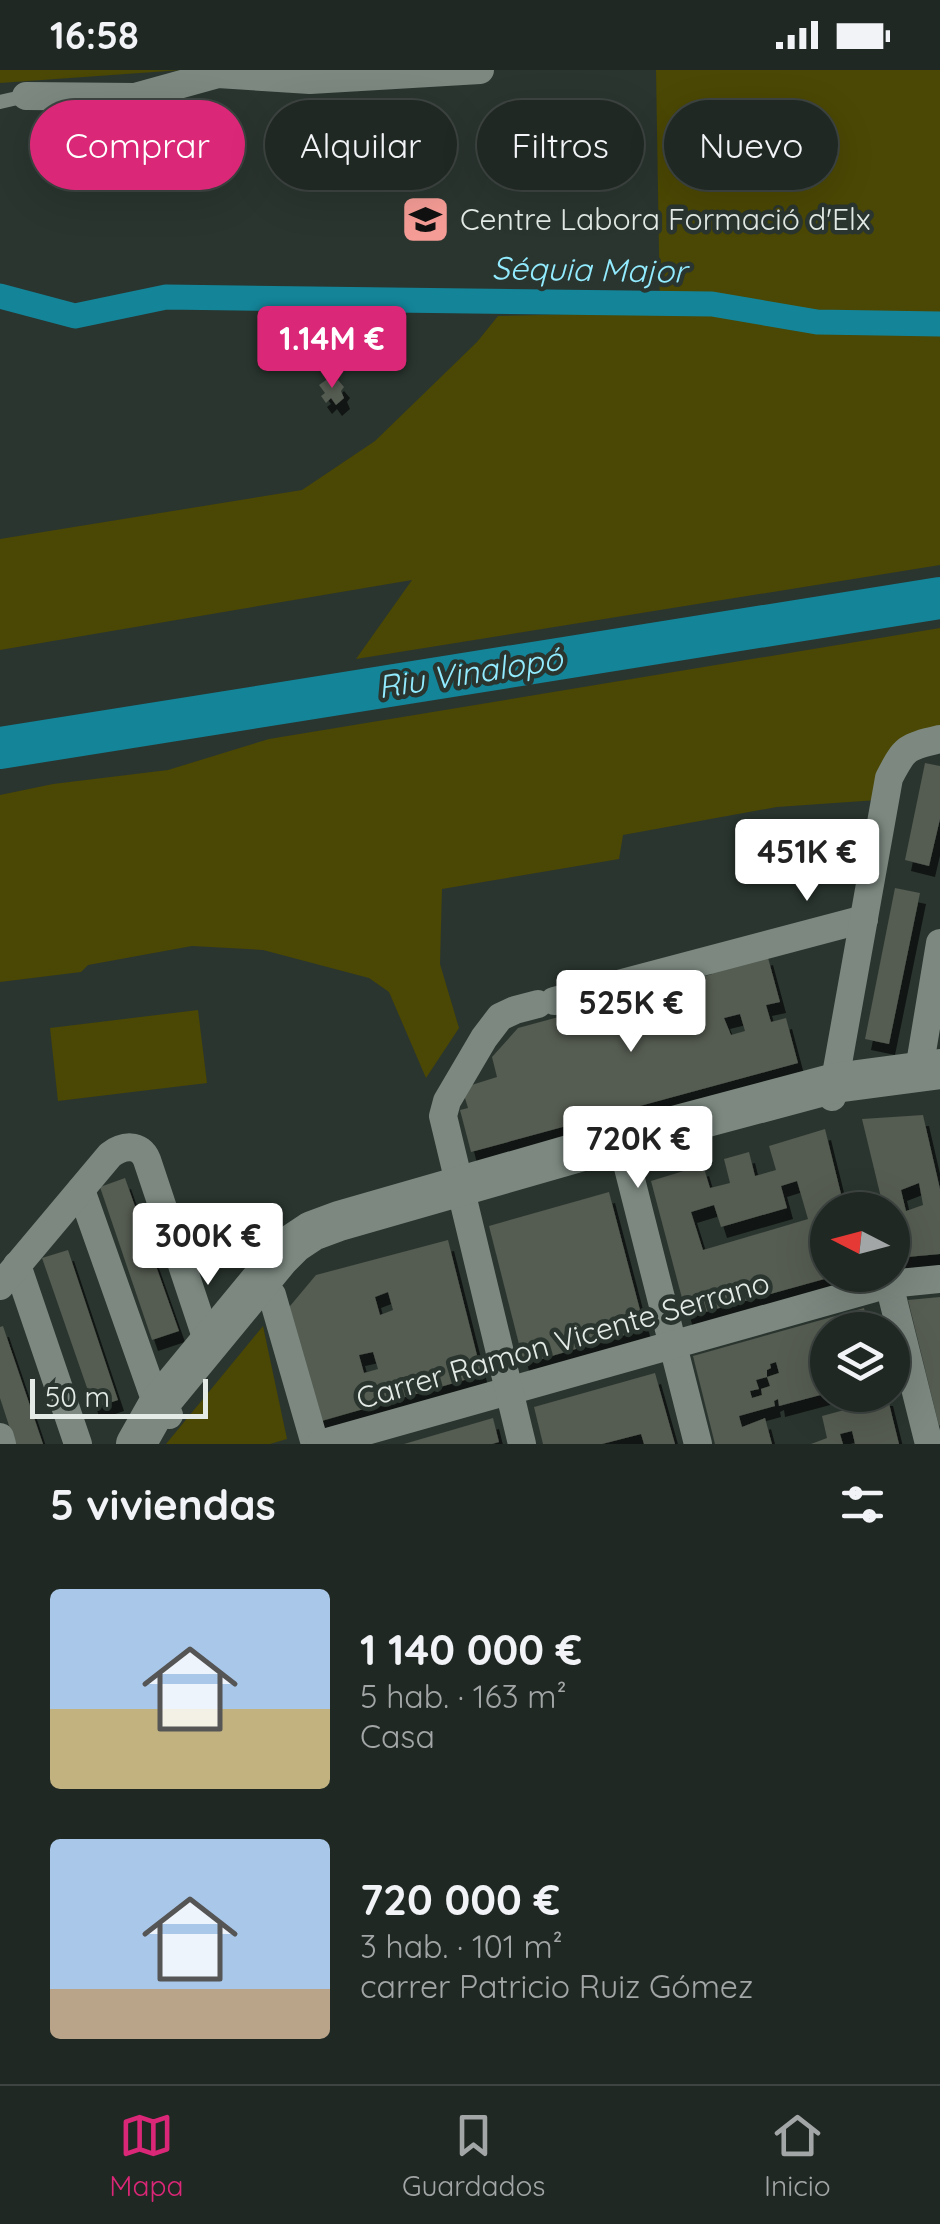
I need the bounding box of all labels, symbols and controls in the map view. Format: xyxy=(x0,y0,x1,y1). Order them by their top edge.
text: 16:58 xyxy=(50,11,139,59)
chip: Comprar xyxy=(30,100,245,190)
chip: Alquilar xyxy=(265,100,457,190)
chip: Filtros xyxy=(477,100,644,190)
chip: Nuevo xyxy=(664,100,838,190)
school or university icon: Centre Labora Formació d'Elx xyxy=(399,194,451,246)
place label: Centre Labora Formació d'Elx xyxy=(460,200,871,238)
water label: Séquia Major xyxy=(491,247,690,291)
pin: 1.14M € xyxy=(240,306,424,391)
text: 1.14M € xyxy=(279,318,385,358)
water label: Riu Vinalopó xyxy=(375,637,567,706)
pin: 451K € xyxy=(726,819,888,904)
text: 451K € xyxy=(757,831,857,871)
pin: 525K € xyxy=(550,970,712,1055)
text: 525K € xyxy=(578,982,684,1022)
pin: 720K € xyxy=(557,1106,719,1191)
text: 720K € xyxy=(585,1118,691,1158)
north arrow xyxy=(810,1192,910,1292)
map controls xyxy=(810,1192,910,1412)
pin: 300K € xyxy=(127,1203,289,1288)
text: 300K € xyxy=(155,1215,261,1255)
street label: Carrer Ramon Vicente Serrano xyxy=(352,1263,774,1417)
button: layers xyxy=(810,1312,910,1412)
scale bar xyxy=(30,1374,208,1418)
text: 50 m xyxy=(45,1379,110,1414)
icon: filters xyxy=(835,1477,890,1532)
text: 5 viviendas xyxy=(50,1478,276,1531)
text: 1 140 000 € xyxy=(360,1623,582,1676)
icon: home xyxy=(130,1629,250,1749)
text: 5 hab. · 163 m² xyxy=(360,1676,567,1716)
text: Casa xyxy=(360,1716,435,1756)
text: 720 000 € xyxy=(360,1873,560,1926)
icon: home xyxy=(130,1879,250,1999)
text: 3 hab. · 101 m² xyxy=(360,1926,563,1966)
text: carrer Patricio Ruiz Gómez xyxy=(360,1966,753,2006)
tab: Mapa xyxy=(109,2108,183,2203)
tab: Guardados xyxy=(402,2108,545,2203)
tab: Inicio xyxy=(764,2108,831,2203)

